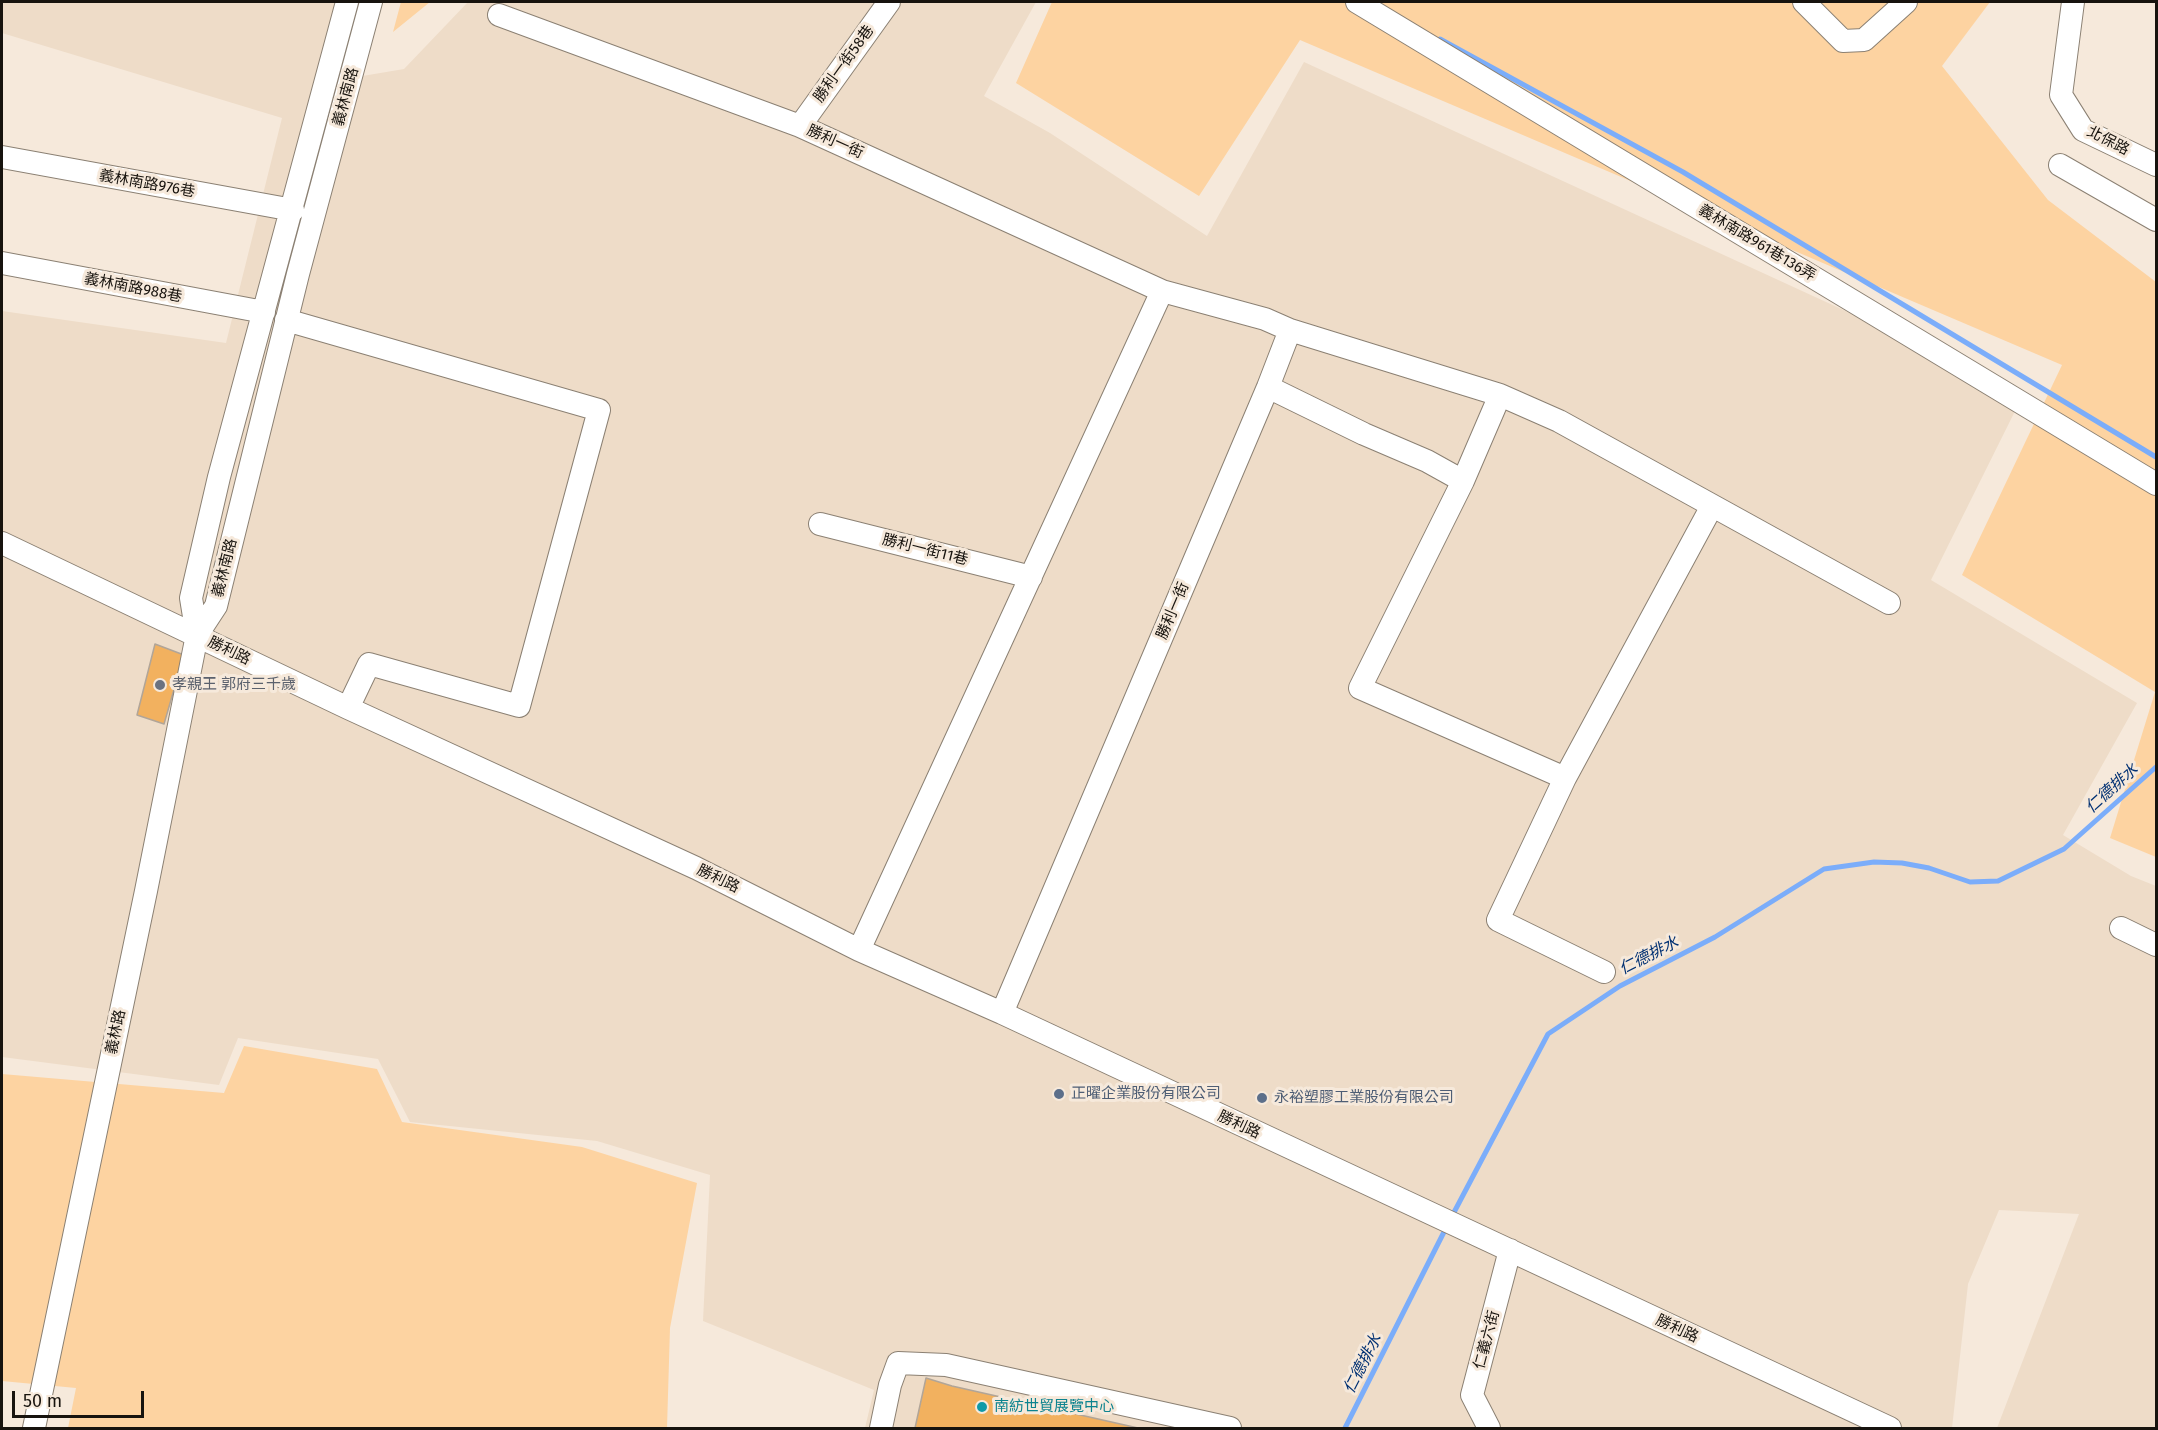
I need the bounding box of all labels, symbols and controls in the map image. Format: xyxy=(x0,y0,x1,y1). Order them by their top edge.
street label: 勝利一街58巷 xyxy=(810,22,878,106)
street label: 義林南路 xyxy=(330,66,362,128)
street label: 勝利一街 xyxy=(804,122,866,162)
street label: 北保路 xyxy=(2084,123,2132,159)
street label: 義林南路976巷 xyxy=(98,167,196,201)
street label: 義林南路961巷136弄 xyxy=(1695,201,1819,285)
street label: 義林南路988巷 xyxy=(82,270,184,306)
street label: 勝利一街11巷 xyxy=(880,531,970,569)
street label: 義林南路 xyxy=(209,537,241,599)
street label: 勝利一街 xyxy=(1153,580,1193,642)
street label: 勝利路 xyxy=(205,633,253,669)
place label: 孝親王 郭府三千歲 xyxy=(172,676,296,694)
marker: 孝親王 郭府三千歲 xyxy=(153,678,167,692)
water label: 仁德排水 xyxy=(2082,760,2142,818)
street label: 勝利路 xyxy=(694,861,742,897)
water label: 仁德排水 xyxy=(1616,933,1682,979)
street label: 義林路 xyxy=(103,1008,129,1056)
place label: 正曜企業股份有限公司 xyxy=(1071,1085,1221,1103)
marker: 正曜企業股份有限公司 xyxy=(1052,1087,1066,1101)
place label: 永裕塑膠工業股份有限公司 xyxy=(1274,1089,1454,1107)
marker: 永裕塑膠工業股份有限公司 xyxy=(1255,1091,1269,1105)
street label: 勝利路 xyxy=(1215,1107,1263,1143)
street label: 仁義六街 xyxy=(1471,1309,1503,1371)
street label: 勝利路 xyxy=(1653,1311,1701,1347)
water label: 仁德排水 xyxy=(1340,1331,1386,1397)
scale bar xyxy=(15,1379,147,1417)
text: 50 m xyxy=(23,1390,62,1412)
place label: 南紡世貿展覽中心 xyxy=(994,1398,1114,1416)
marker: 南紡世貿展覽中心 xyxy=(975,1400,989,1414)

